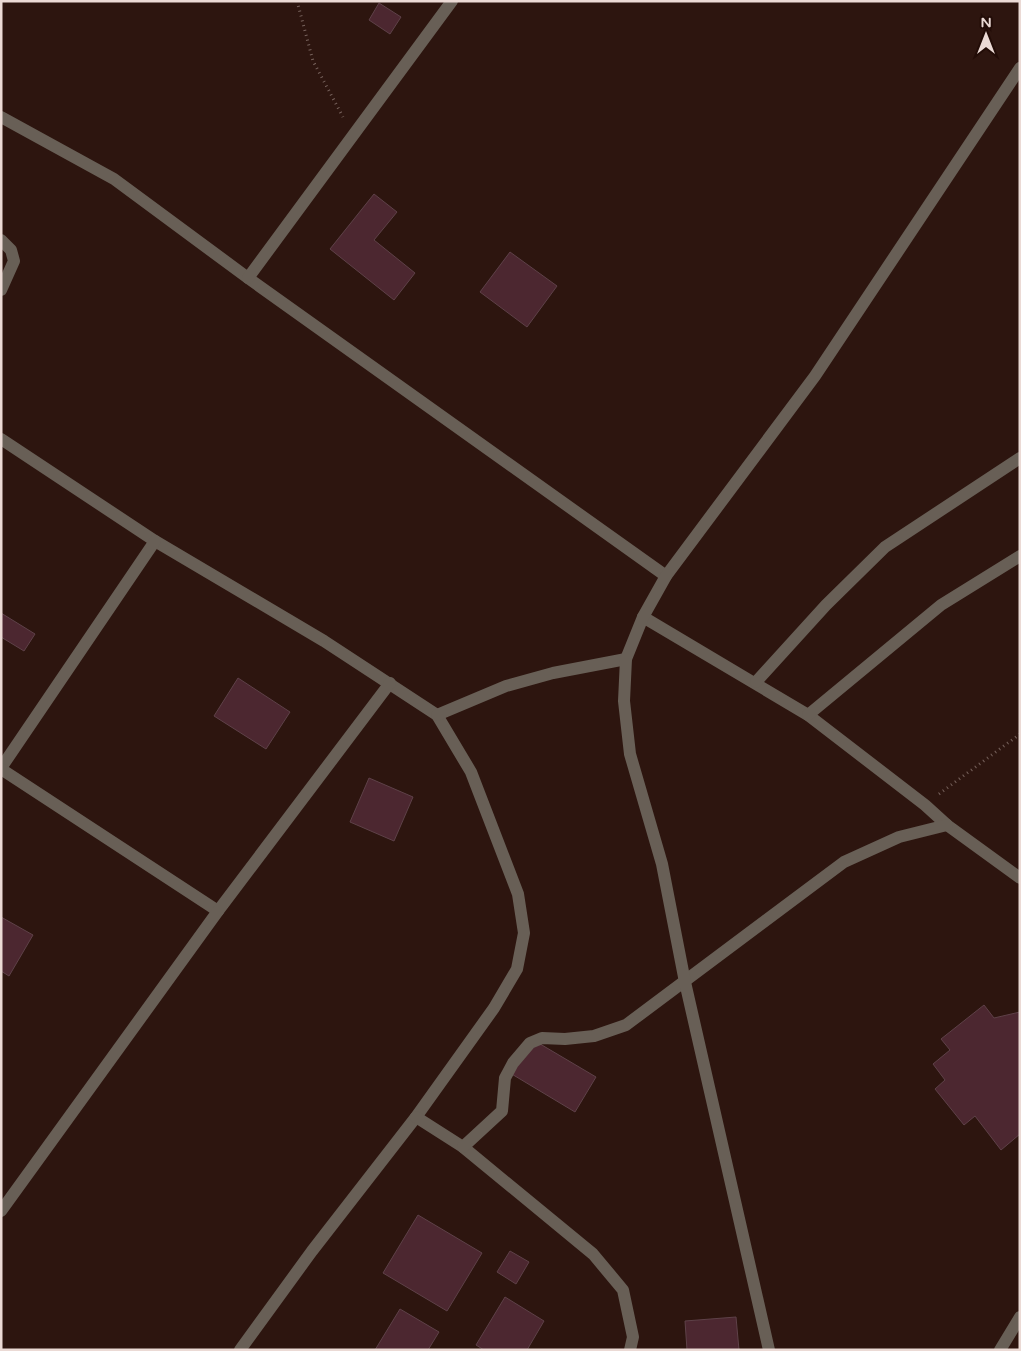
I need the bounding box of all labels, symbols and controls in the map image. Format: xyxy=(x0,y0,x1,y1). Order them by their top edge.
north arrow xyxy=(961,10,1011,60)
text: N xyxy=(980,14,992,31)

